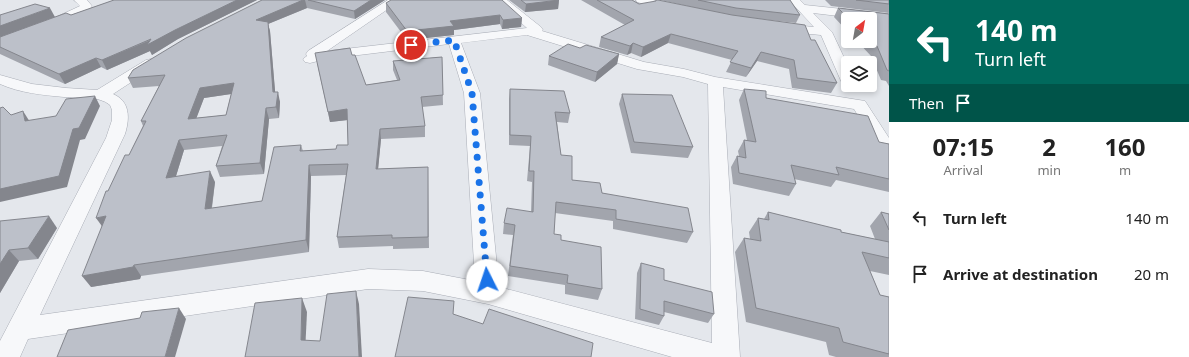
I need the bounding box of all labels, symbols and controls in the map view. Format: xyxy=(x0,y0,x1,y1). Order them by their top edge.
text: 140 m xyxy=(975,11,1058,49)
north arrow xyxy=(841,12,877,48)
map controls xyxy=(841,12,877,92)
icon: left xyxy=(909,16,961,68)
pin xyxy=(394,28,428,62)
icon: arrive xyxy=(400,34,422,56)
text: Turn left xyxy=(975,47,1046,71)
button: layers xyxy=(841,56,877,92)
icon: arrive xyxy=(952,92,974,114)
text: Then xyxy=(909,93,944,113)
text: 07:15 xyxy=(932,130,994,163)
text: 2 xyxy=(1042,130,1056,163)
text: 160 xyxy=(1104,130,1146,163)
text: Arrival xyxy=(943,161,983,179)
text: min xyxy=(1037,161,1061,179)
text: m xyxy=(1119,161,1131,179)
icon: left xyxy=(909,207,931,229)
text: Turn left xyxy=(943,208,1007,228)
text: 140 m xyxy=(1125,208,1169,228)
position arrow xyxy=(466,259,508,301)
icon: arrive xyxy=(909,263,931,285)
text: Arrive at destination xyxy=(943,264,1098,284)
text: 20 m xyxy=(1134,264,1169,284)

